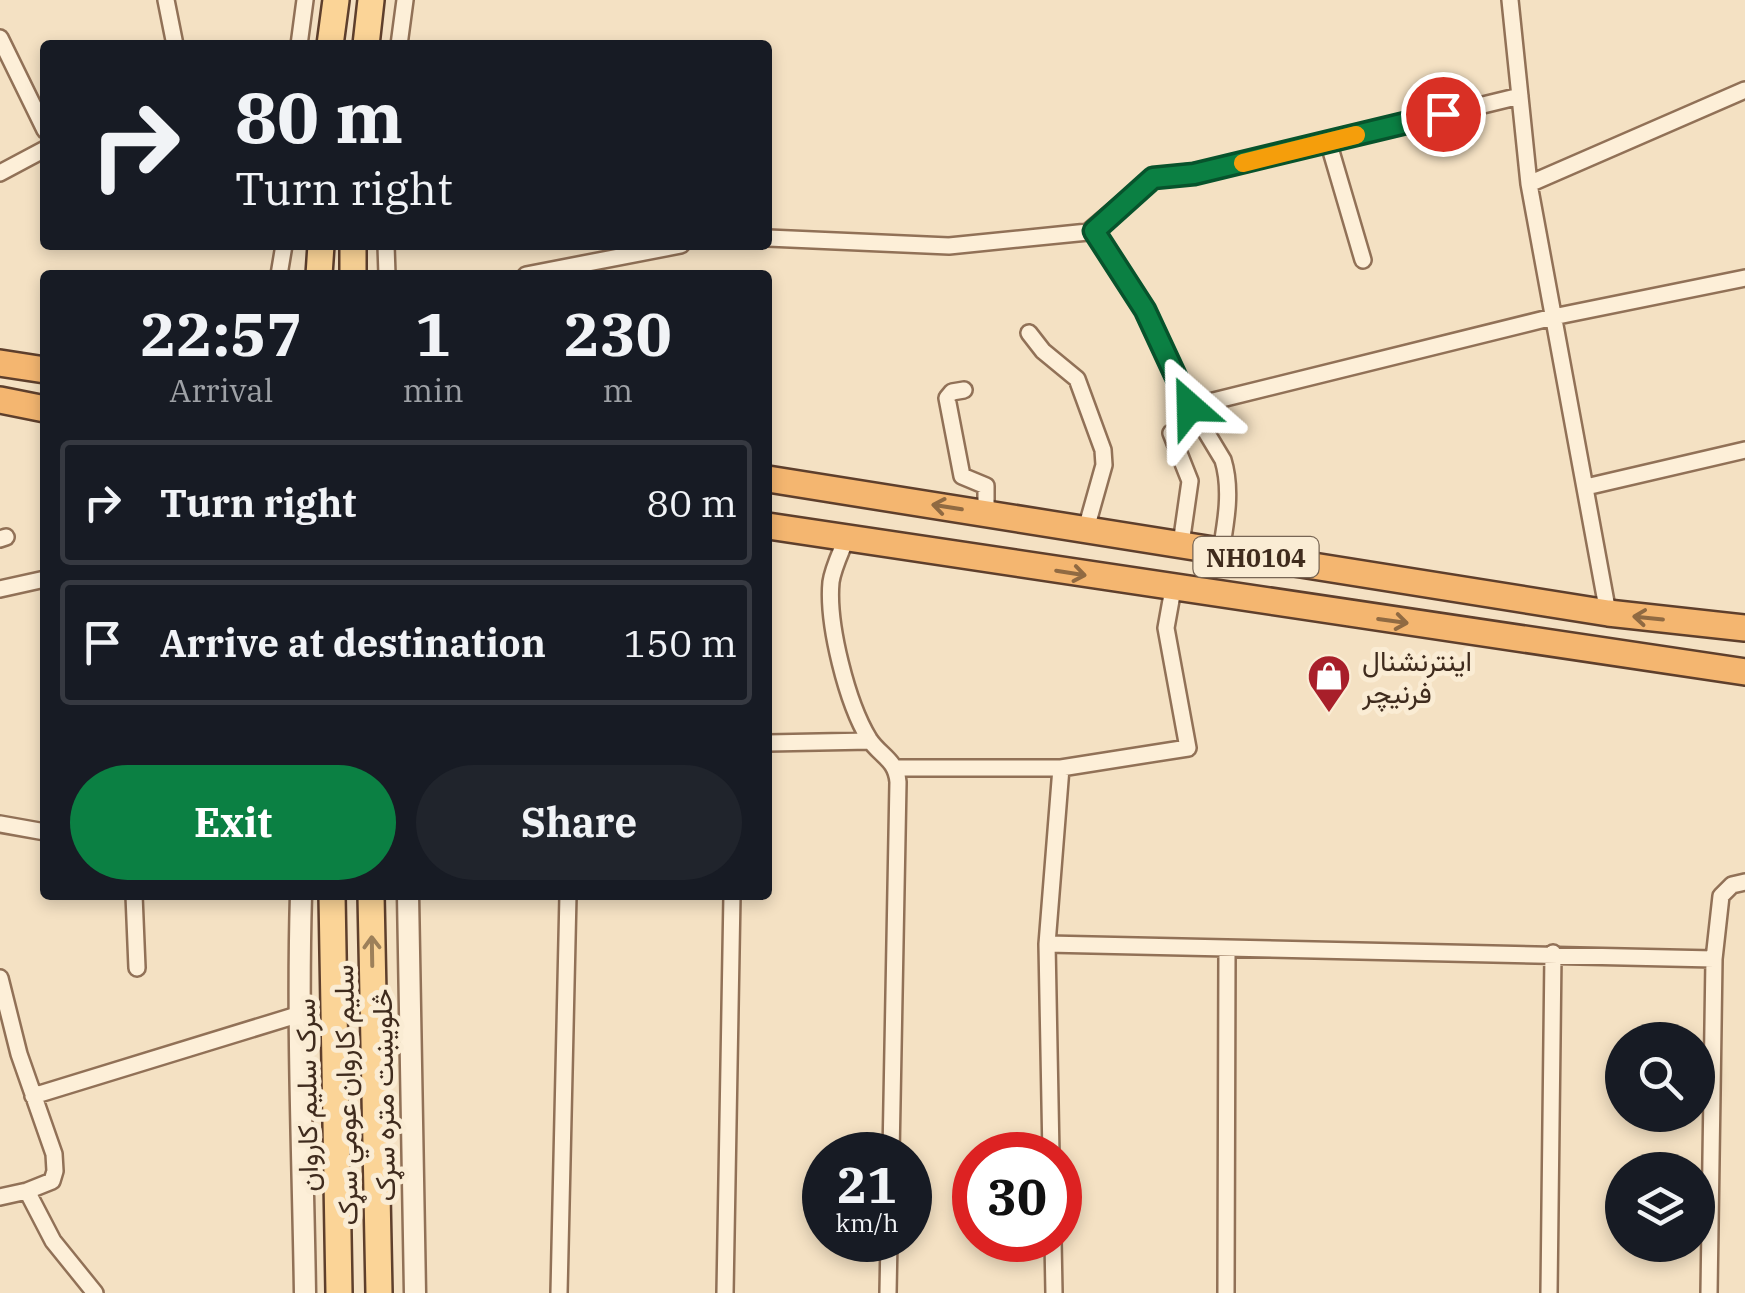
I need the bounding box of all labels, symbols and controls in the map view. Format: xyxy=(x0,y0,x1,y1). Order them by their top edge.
text: 80 m xyxy=(235,71,403,162)
pin xyxy=(1401,72,1486,157)
icon: right xyxy=(70,80,200,210)
icon: arrive xyxy=(1416,87,1471,142)
text: Turn right xyxy=(235,159,453,217)
text: 22:57 xyxy=(140,294,302,373)
text: 1 xyxy=(415,294,451,373)
text: 230 xyxy=(564,294,672,373)
position arrow xyxy=(1138,355,1242,459)
text: Arrival xyxy=(169,369,273,411)
text: min xyxy=(403,369,464,411)
text: m xyxy=(603,369,633,411)
icon: right xyxy=(75,475,130,530)
text: Turn right xyxy=(160,478,356,527)
text: 80 m xyxy=(646,478,737,527)
one-way arrow xyxy=(931,498,963,516)
road number: NH0104 xyxy=(1194,537,1318,577)
one-way arrow xyxy=(1055,565,1087,583)
one-way arrow xyxy=(1632,608,1665,627)
one-way arrow xyxy=(1376,612,1409,630)
icon: arrive xyxy=(75,615,130,670)
text: Arrive at destination xyxy=(160,618,546,667)
text: 150 m xyxy=(624,618,737,667)
place label: اینترنشنال فرنیچر xyxy=(1361,642,1472,712)
shop icon: اینترنشنال فرنیچر xyxy=(1306,653,1352,714)
button: Exit xyxy=(70,765,396,880)
button: Share xyxy=(416,765,742,880)
one-way arrow xyxy=(362,935,381,967)
street label: سلیم کاروان عومي سړک xyxy=(324,964,371,1226)
street label: څلویښت متره سړک xyxy=(363,988,405,1202)
street label: سرک سلیم کاروان xyxy=(286,998,327,1192)
map controls xyxy=(1605,1022,1715,1262)
button: search xyxy=(1605,1022,1715,1132)
speed limit sign: 30 xyxy=(952,1132,1082,1262)
text: 21 xyxy=(837,1152,897,1217)
button: layers xyxy=(1605,1152,1715,1262)
text: km/h xyxy=(835,1206,899,1239)

